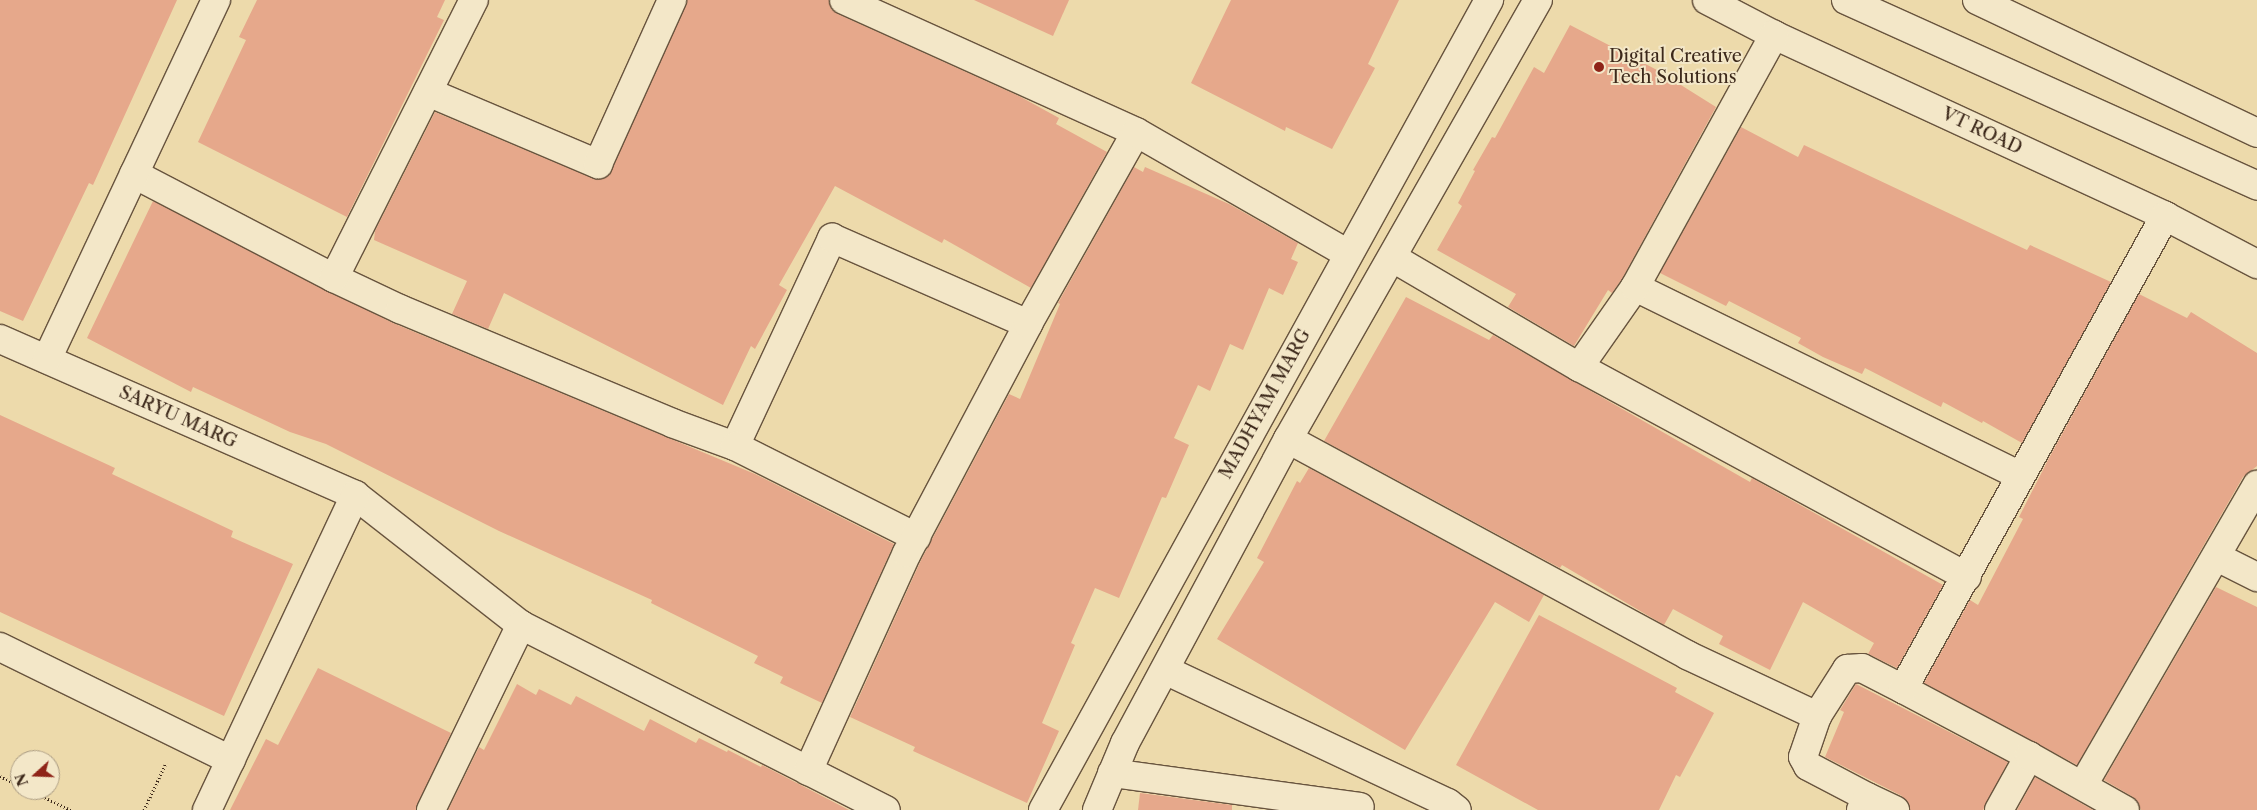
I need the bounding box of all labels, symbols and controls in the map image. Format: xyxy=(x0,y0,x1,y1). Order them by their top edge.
place label: Digital Creative Tech Solutions xyxy=(1609,46,1742,88)
marker: Digital Creative Tech Solutions xyxy=(1593,61,1605,73)
street label: VT ROAD xyxy=(1938,103,2026,159)
street label: MADHYAM MARG xyxy=(1215,325,1315,483)
street label: SARYU MARG xyxy=(116,381,240,453)
north arrow xyxy=(10,750,60,800)
text: N xyxy=(11,771,32,789)

